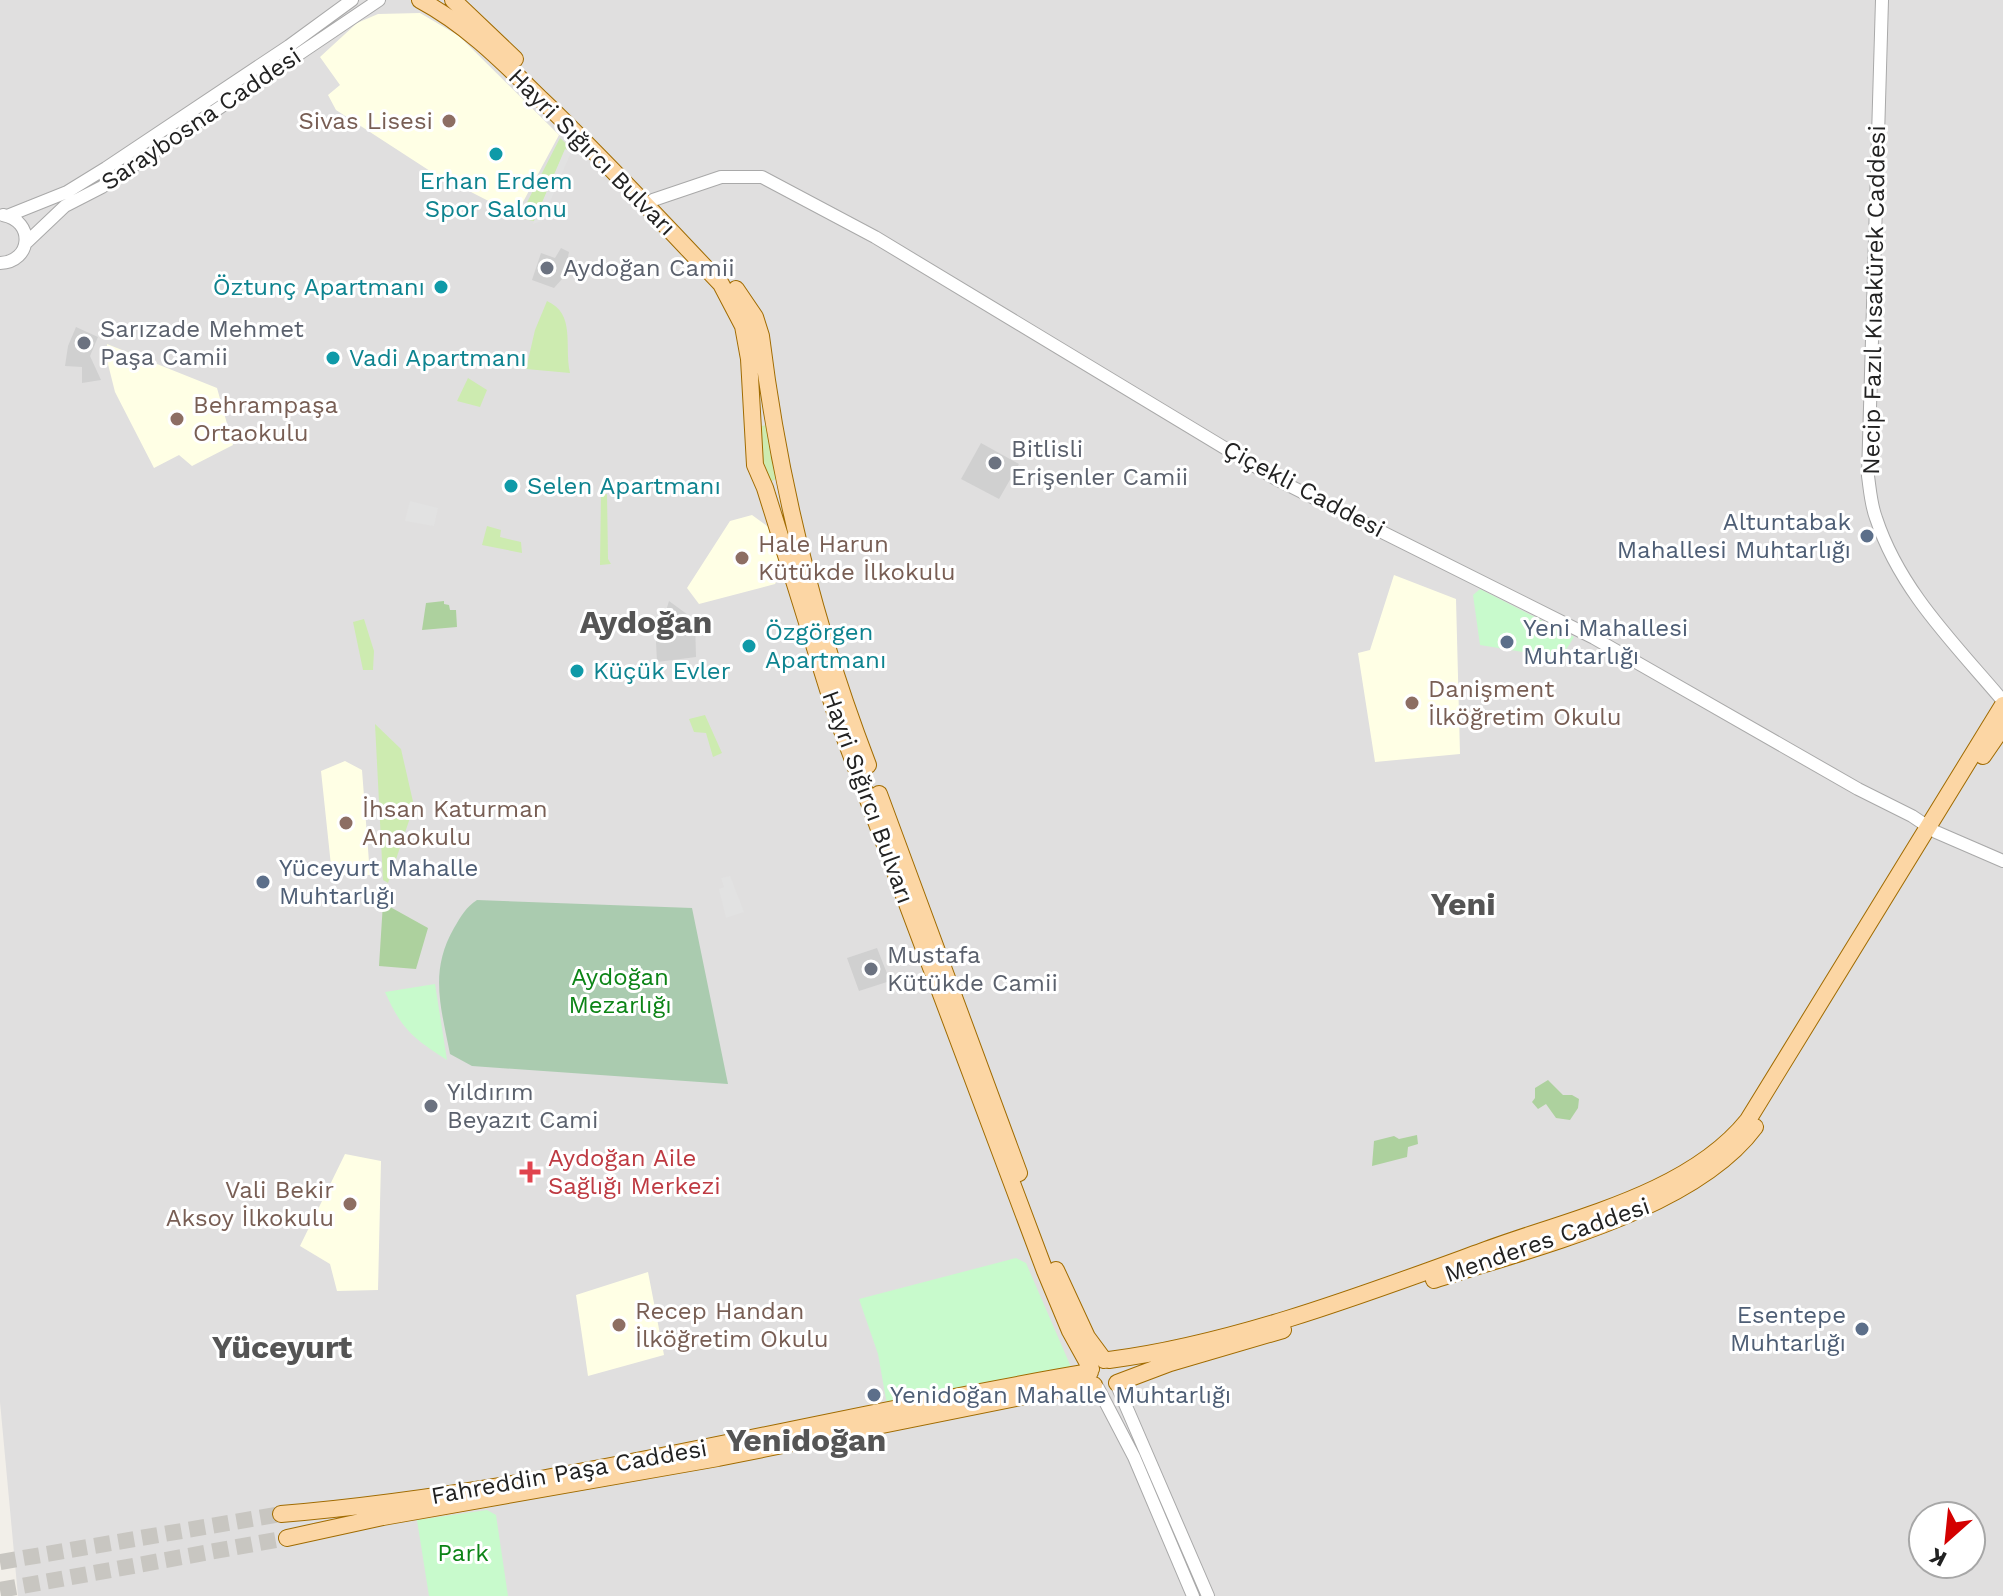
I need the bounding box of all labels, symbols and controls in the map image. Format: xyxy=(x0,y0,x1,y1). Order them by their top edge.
street label: Saraybosna Caddesi xyxy=(96,42,306,196)
street label: Hayri Sığırcı Bulvarı xyxy=(503,63,681,241)
place label: Sivas Lisesi xyxy=(299,107,433,135)
marker: Sivas Lisesi xyxy=(440,112,458,130)
street label: Necip Fazıl Kısakürek Caddesi xyxy=(1857,125,1891,475)
marker: Erhan Erdem Spor Salonu xyxy=(487,145,505,163)
place label: Erhan Erdem Spor Salonu xyxy=(419,167,573,223)
place label: Aydoğan Camii xyxy=(563,254,735,282)
marker: Aydoğan Camii xyxy=(538,259,556,277)
place label: Öztunç Apartmanı xyxy=(213,273,425,301)
marker: Öztunç Apartmanı xyxy=(432,278,450,296)
place label: Sarızade Mehmet Paşa Camii xyxy=(100,315,304,371)
marker: Sarızade Mehmet Paşa Camii xyxy=(75,334,93,352)
place label: Vadi Apartmanı xyxy=(349,344,527,372)
marker: Vadi Apartmanı xyxy=(324,349,342,367)
place label: Behrampaşa Ortaokulu xyxy=(193,391,338,447)
marker: Behrampaşa Ortaokulu xyxy=(168,410,186,428)
place label: Bitlisli Erişenler Camii xyxy=(1011,435,1188,491)
street label: Çiçekli Caddesi xyxy=(1219,435,1389,543)
marker: Bitlisli Erişenler Camii xyxy=(986,454,1004,472)
place label: Selen Apartmanı xyxy=(527,472,721,500)
marker: Selen Apartmanı xyxy=(502,477,520,495)
place label: Altuntabak Mahallesi Muhtarlığı xyxy=(1617,508,1851,564)
marker: Altuntabak Mahallesi Muhtarlığı xyxy=(1858,527,1876,545)
place label: Hale Harun Kütükde İlkokulu xyxy=(758,530,956,586)
marker: Hale Harun Kütükde İlkokulu xyxy=(733,549,751,567)
district label: Aydoğan xyxy=(580,603,712,641)
place label: Yeni Mahallesi Muhtarlığı xyxy=(1523,614,1688,670)
place label: Özgörgen Apartmanı xyxy=(765,618,886,674)
marker: Yeni Mahallesi Muhtarlığı xyxy=(1498,633,1516,651)
marker: Özgörgen Apartmanı xyxy=(740,637,758,655)
place label: Küçük Evler xyxy=(593,657,731,685)
marker: Küçük Evler xyxy=(568,662,586,680)
place label: Danişment İlköğretim Okulu xyxy=(1428,675,1621,731)
street label: Hayri Sığırcı Bulvarı xyxy=(816,687,920,907)
marker: Danişment İlköğretim Okulu xyxy=(1403,694,1421,712)
place label: İhsan Katurman Anaokulu xyxy=(362,795,548,851)
marker: İhsan Katurman Anaokulu xyxy=(337,814,355,832)
place label: Yüceyurt Mahalle Muhtarlığı xyxy=(279,854,478,910)
marker: Yüceyurt Mahalle Muhtarlığı xyxy=(254,873,272,891)
district label: Yeni xyxy=(1430,885,1496,923)
place label: Mustafa Kütükde Camii xyxy=(887,941,1058,997)
marker: Mustafa Kütükde Camii xyxy=(862,960,880,978)
park label: Aydoğan Mezarlığı xyxy=(568,963,672,1019)
place label: Yıldırım Beyazıt Cami xyxy=(447,1078,598,1134)
marker: Yıldırım Beyazıt Cami xyxy=(422,1097,440,1115)
place label: Aydoğan Aile Sağlığı Merkezi xyxy=(548,1144,721,1200)
marker: Aydoğan Aile Sağlığı Merkezi xyxy=(519,1161,541,1183)
place label: Vali Bekir Aksoy İlkokulu xyxy=(166,1176,334,1232)
street label: Menderes Caddesi xyxy=(1441,1192,1653,1288)
marker: Vali Bekir Aksoy İlkokulu xyxy=(341,1195,359,1213)
place label: Recep Handan İlköğretim Okulu xyxy=(635,1297,828,1353)
place label: Esentepe Muhtarlığı xyxy=(1730,1301,1846,1357)
marker: Recep Handan İlköğretim Okulu xyxy=(610,1316,628,1334)
marker: Esentepe Muhtarlığı xyxy=(1853,1320,1871,1338)
district label: Yüceyurt xyxy=(212,1328,352,1366)
place label: Yenidoğan Mahalle Muhtarlığı xyxy=(890,1381,1231,1409)
marker: Yenidoğan Mahalle Muhtarlığı xyxy=(865,1386,883,1404)
district label: Yenidoğan xyxy=(726,1421,886,1459)
street label: Fahreddin Paşa Caddesi xyxy=(429,1434,709,1510)
north arrow xyxy=(1907,1500,1987,1580)
park label: Park xyxy=(437,1539,489,1567)
text: K xyxy=(1925,1542,1951,1572)

